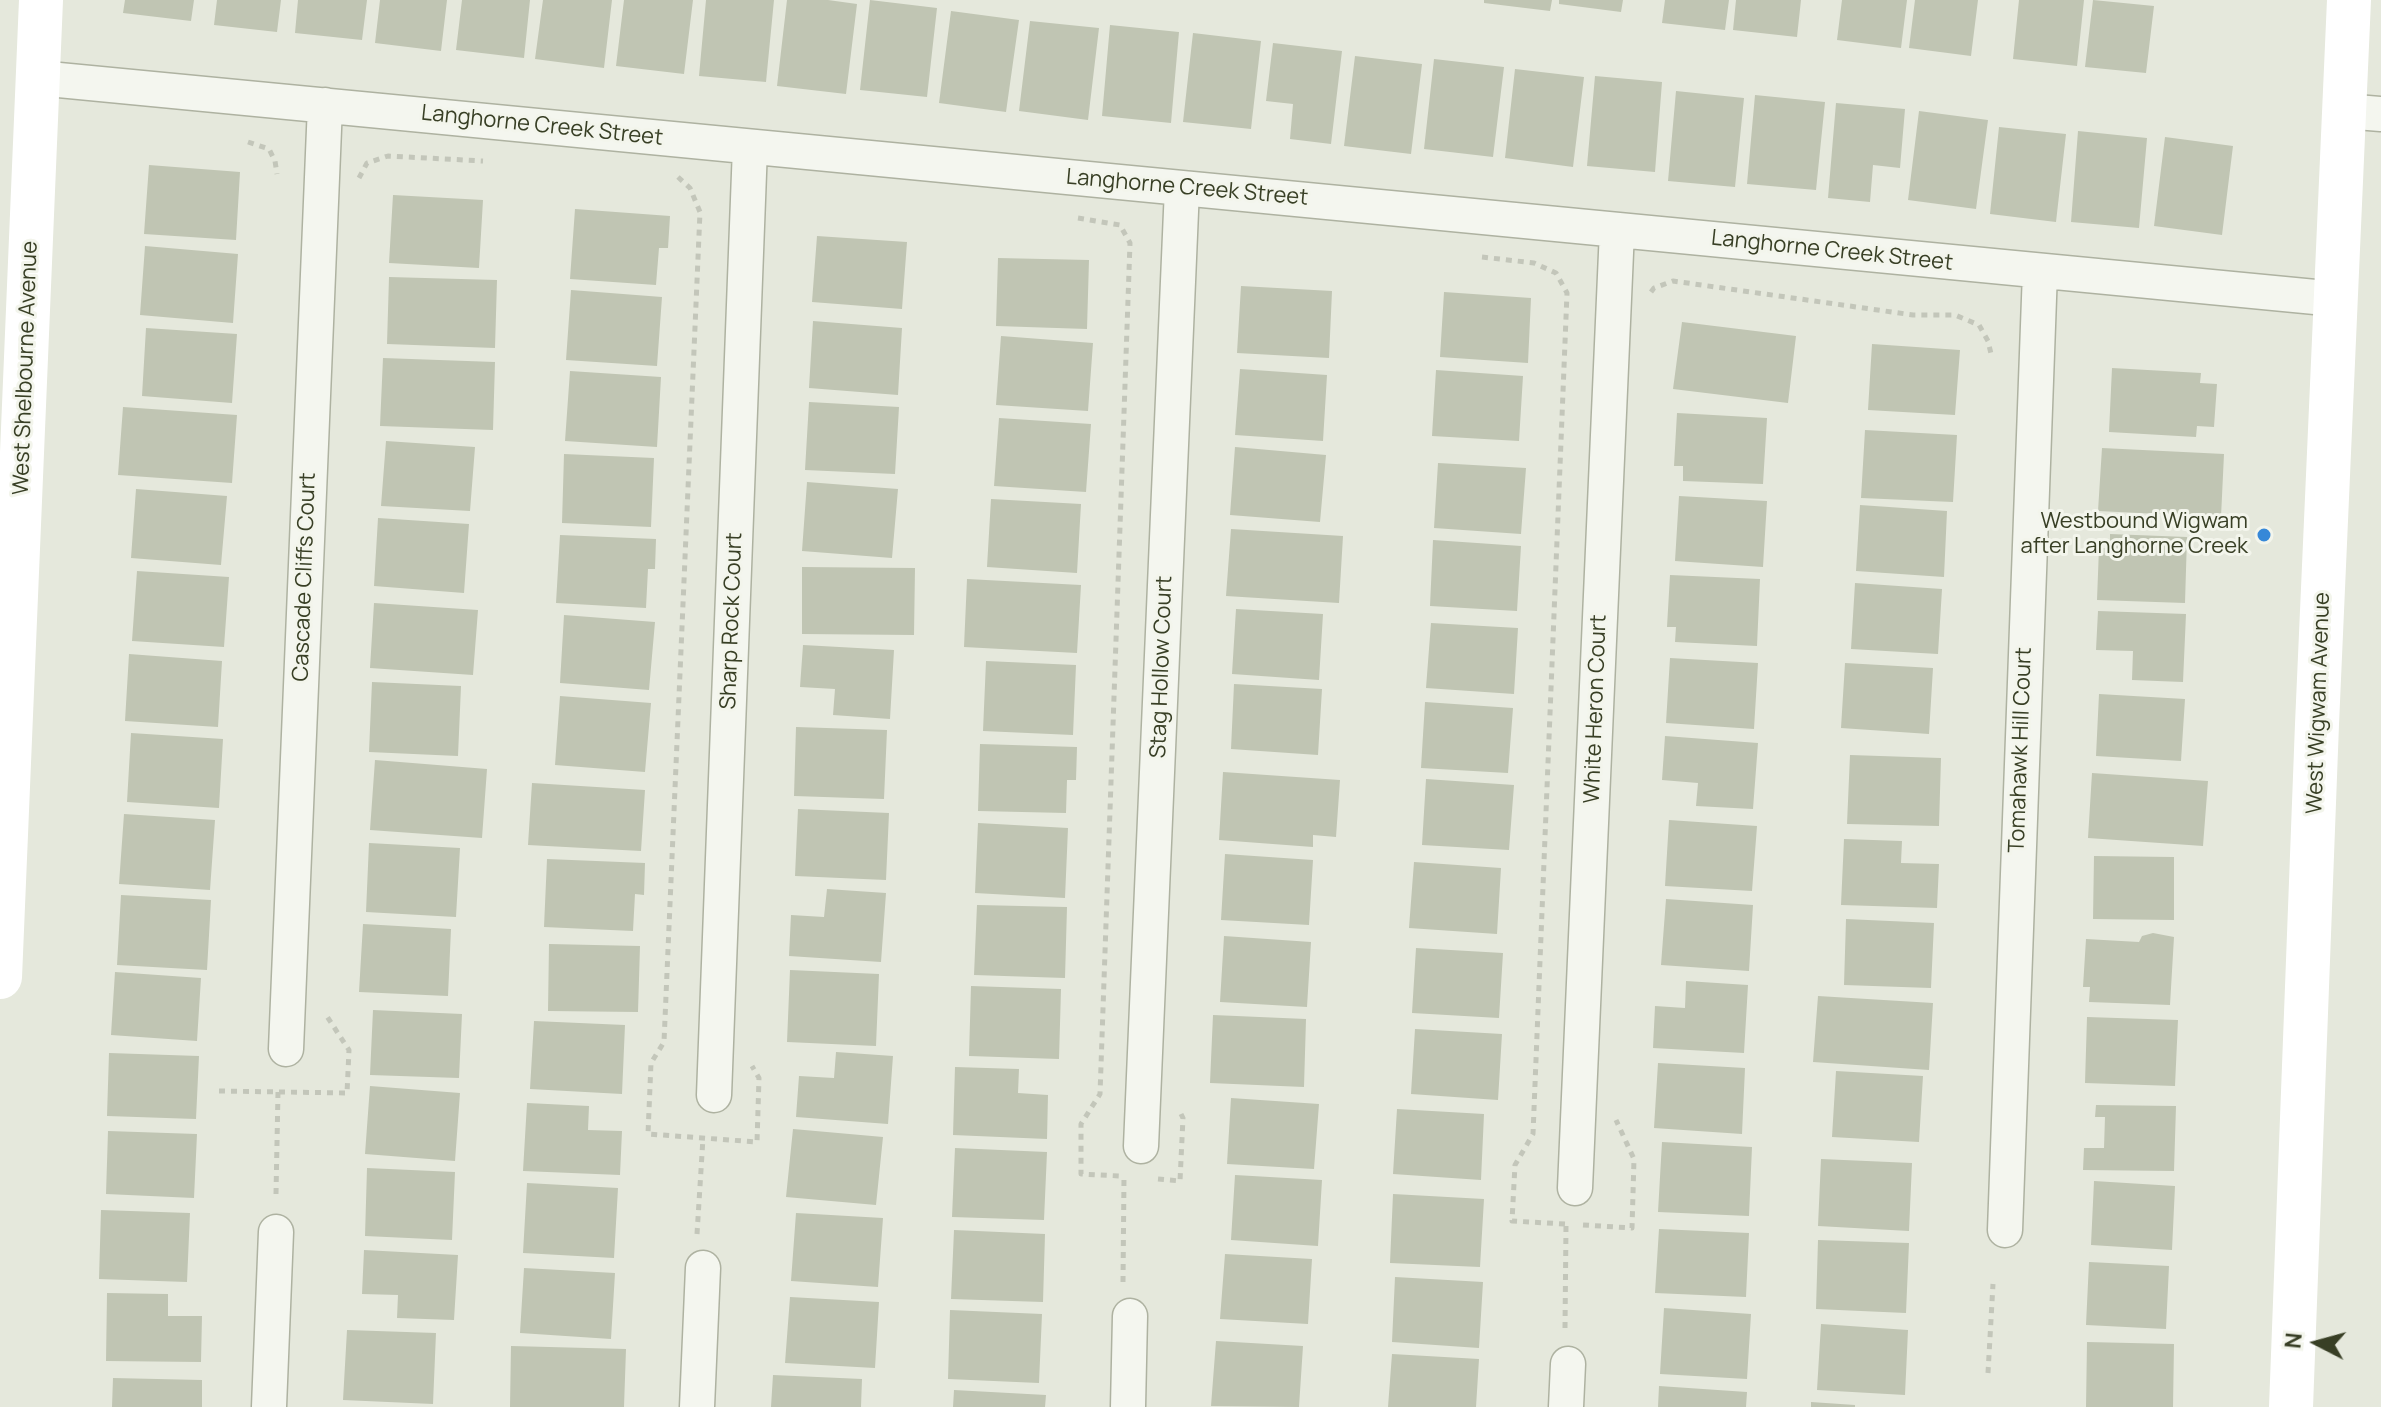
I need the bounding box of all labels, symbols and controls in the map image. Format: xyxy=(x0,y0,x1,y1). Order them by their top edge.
street label: Langhorne Creek Street xyxy=(420,100,664,152)
street label: Langhorne Creek Street xyxy=(1065,164,1309,212)
street label: Langhorne Creek Street xyxy=(1710,225,1954,277)
street label: West Shelbourne Avenue xyxy=(8,241,44,495)
street label: Cascade Cliffs Court xyxy=(288,472,322,682)
place label: Westbound Wigwam after Langhorne Creek xyxy=(2021,509,2248,560)
marker: Westbound Wigwam after Langhorne Creek xyxy=(2255,526,2273,544)
street label: Sharp Rock Court xyxy=(716,532,748,710)
street label: Stag Hollow Court xyxy=(1146,575,1178,759)
street label: West Wigwam Avenue xyxy=(2302,592,2336,814)
street label: White Heron Court xyxy=(1580,614,1612,804)
street label: Tomahawk Hill Court xyxy=(2004,647,2038,853)
north arrow xyxy=(2277,1303,2357,1383)
text: N xyxy=(2277,1331,2309,1350)

